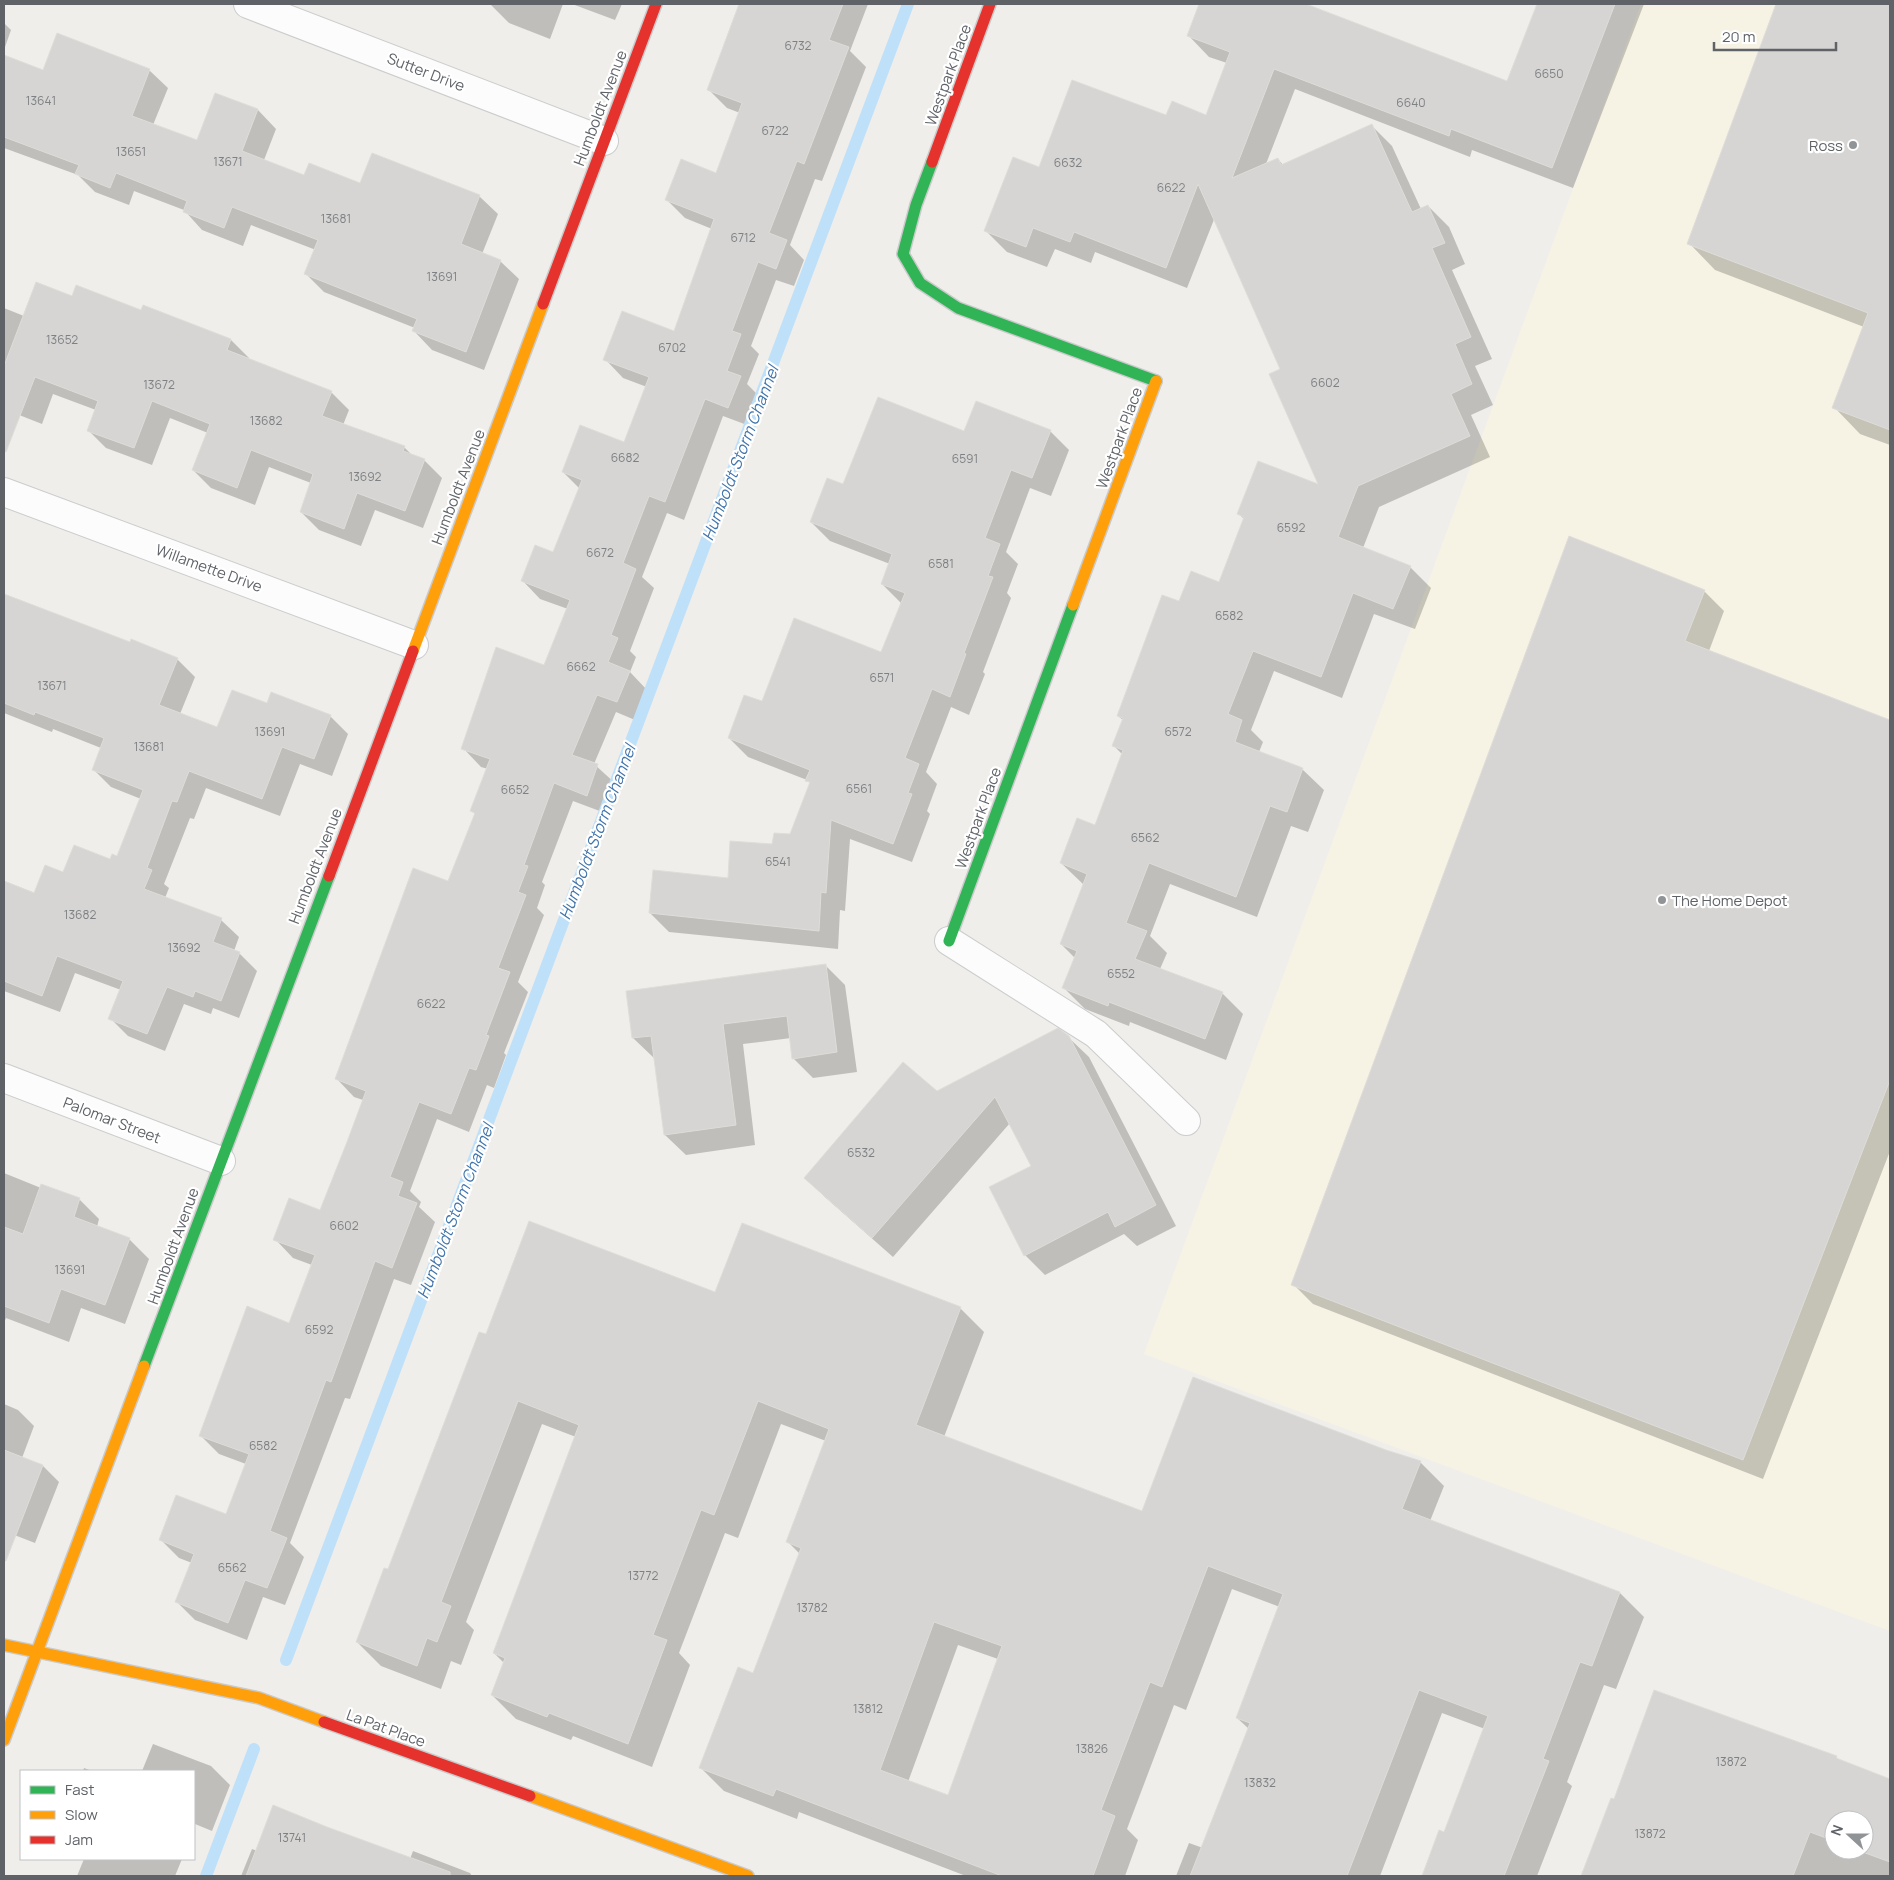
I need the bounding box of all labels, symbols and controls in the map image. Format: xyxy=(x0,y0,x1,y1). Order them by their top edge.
scale bar xyxy=(1714,20,1836,52)
street label: Westpark Place xyxy=(920,21,976,129)
text: 20 m xyxy=(1722,26,1755,47)
house number: 6732 xyxy=(785,37,812,54)
street label: Humboldt Avenue xyxy=(568,47,632,169)
street label: Sutter Drive xyxy=(384,48,468,96)
house number: 6650 xyxy=(1534,65,1564,82)
house number: 13641 xyxy=(26,92,56,109)
house number: 6640 xyxy=(1396,94,1426,111)
house number: 6722 xyxy=(761,122,789,139)
place label: Ross xyxy=(1809,135,1843,156)
marker: Ross xyxy=(1847,139,1859,151)
house number: 13651 xyxy=(116,143,146,160)
house number: 13671 xyxy=(213,153,243,170)
house number: 6632 xyxy=(1054,154,1082,171)
house number: 6622 xyxy=(1157,179,1185,196)
house number: 13681 xyxy=(321,210,351,227)
house number: 6712 xyxy=(731,229,756,246)
house number: 13691 xyxy=(427,268,457,285)
house number: 13652 xyxy=(46,331,78,348)
house number: 6702 xyxy=(658,339,686,356)
water label: Humboldt Storm Channel xyxy=(696,360,784,544)
house number: 6602 xyxy=(1310,374,1340,391)
house number: 13672 xyxy=(143,376,175,393)
street label: Westpark Place xyxy=(1091,384,1147,492)
house number: 13682 xyxy=(250,412,282,429)
street label: Humboldt Avenue xyxy=(426,426,490,548)
house number: 6682 xyxy=(611,449,640,466)
house number: 6591 xyxy=(952,450,978,467)
house number: 13692 xyxy=(349,468,382,485)
house number: 6592 xyxy=(1277,519,1305,536)
street label: Willamette Drive xyxy=(153,539,265,597)
house number: 6672 xyxy=(586,544,614,561)
house number: 6581 xyxy=(928,555,954,572)
house number: 6582 xyxy=(1215,607,1243,624)
house number: 6662 xyxy=(566,658,596,675)
house number: 6571 xyxy=(869,669,895,686)
house number: 13671 xyxy=(37,677,67,694)
house number: 13691 xyxy=(255,723,285,740)
house number: 6572 xyxy=(1164,723,1192,740)
house number: 13681 xyxy=(134,738,164,755)
water label: Humboldt Storm Channel xyxy=(553,739,641,923)
street label: Westpark Place xyxy=(950,764,1006,872)
house number: 6561 xyxy=(846,780,872,797)
house number: 6652 xyxy=(501,781,529,798)
street label: Humboldt Avenue xyxy=(283,805,347,927)
house number: 6562 xyxy=(1131,829,1159,846)
house number: 6541 xyxy=(765,853,791,870)
place label: The Home Depot xyxy=(1672,890,1788,911)
marker: The Home Depot xyxy=(1656,894,1668,906)
house number: 13682 xyxy=(64,906,96,923)
house number: 13692 xyxy=(168,939,201,956)
house number: 6552 xyxy=(1107,965,1135,982)
house number: 6622 xyxy=(417,995,445,1012)
street label: Palomar Street xyxy=(60,1092,164,1148)
water label: Humboldt Storm Channel xyxy=(411,1118,499,1302)
house number: 6532 xyxy=(847,1144,875,1161)
street label: Humboldt Avenue xyxy=(142,1185,204,1307)
house number: 6602 xyxy=(329,1217,359,1234)
house number: 13691 xyxy=(55,1261,85,1278)
house number: 6592 xyxy=(305,1321,333,1338)
house number: 6582 xyxy=(249,1437,277,1454)
house number: 6562 xyxy=(218,1559,246,1576)
house number: 13772 xyxy=(628,1567,658,1584)
house number: 13782 xyxy=(796,1599,828,1616)
house number: 13812 xyxy=(853,1700,883,1717)
street label: La Pat Place xyxy=(344,1704,429,1752)
house number: 13826 xyxy=(1076,1740,1108,1757)
house number: 13872 xyxy=(1715,1753,1747,1770)
legend xyxy=(20,1770,195,1860)
house number: 13832 xyxy=(1244,1774,1276,1791)
text: Fast xyxy=(65,1779,94,1800)
text: Slow xyxy=(65,1804,98,1825)
north arrow xyxy=(1824,1810,1874,1860)
text: N xyxy=(1826,1822,1847,1838)
house number: 13872 xyxy=(1634,1825,1666,1842)
text: Jam xyxy=(65,1829,93,1850)
house number: 13741 xyxy=(278,1829,306,1846)

